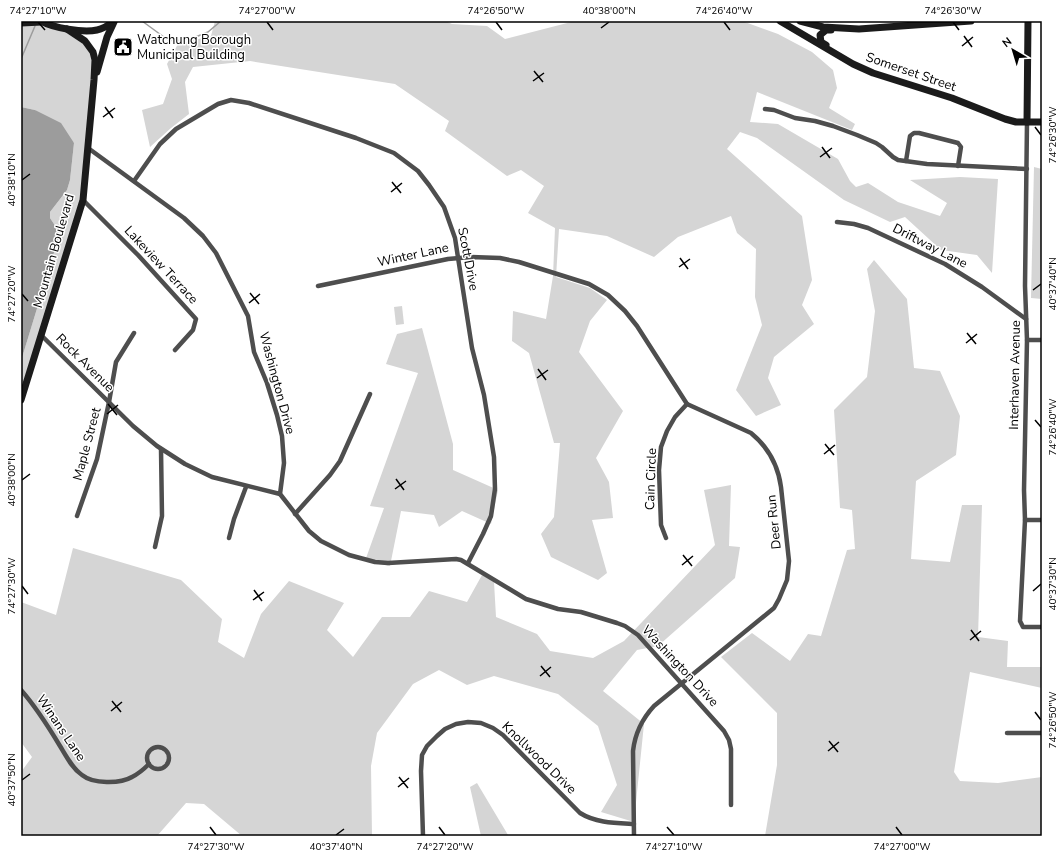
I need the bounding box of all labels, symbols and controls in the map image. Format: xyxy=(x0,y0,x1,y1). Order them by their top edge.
text: 74°27'10"W xyxy=(10,4,66,18)
text: 74°27'00"W xyxy=(239,4,295,18)
text: 74°26'50"W xyxy=(468,4,524,18)
text: 40°38'00"N xyxy=(582,4,636,18)
text: 74°26'40"W xyxy=(696,4,752,18)
text: 74°26'30"W xyxy=(925,4,981,18)
north arrow xyxy=(993,30,1033,70)
place label: Watchung Borough Municipal Building xyxy=(137,31,251,64)
text: N xyxy=(999,34,1015,51)
public building icon: Watchung Borough Municipal Building xyxy=(112,36,134,58)
street label: Somerset Street xyxy=(863,48,959,96)
text: 74°26'30"W xyxy=(1046,107,1060,163)
text: 40°38'10"N xyxy=(5,153,19,207)
street label: Mountain Boulevard xyxy=(29,192,79,310)
street label: Driftway Lane xyxy=(889,219,971,273)
street label: Lakeview Terrace xyxy=(120,222,202,308)
street label: Scott Drive xyxy=(453,226,483,292)
street label: Winter Lane xyxy=(376,239,450,271)
text: 40°37'40"N xyxy=(1046,257,1060,311)
text: 74°27'20"W xyxy=(5,266,19,322)
street label: Interhaven Avenue xyxy=(1005,320,1025,430)
street label: Rock Avenue xyxy=(52,330,118,396)
street label: Washington Drive xyxy=(255,330,299,436)
text: 74°26'40"W xyxy=(1046,399,1060,455)
street label: Maple Street xyxy=(69,405,106,483)
street label: Cain Circle xyxy=(641,448,661,510)
text: 40°38'00"N xyxy=(5,453,19,507)
street label: Deer Run xyxy=(762,494,786,550)
text: 40°37'30"N xyxy=(1046,557,1060,611)
text: 74°27'30"W xyxy=(5,558,19,614)
street label: Washington Drive xyxy=(637,621,723,711)
street label: Winans Lane xyxy=(32,691,90,765)
text: 74°26'50"W xyxy=(1046,692,1060,748)
street label: Knollwood Drive xyxy=(498,718,580,798)
text: 40°37'50"N xyxy=(5,753,19,807)
text: 74°27'30"W xyxy=(188,840,244,854)
text: 40°37'40"N xyxy=(309,840,363,854)
text: 74°27'20"W xyxy=(417,840,473,854)
text: 74°27'10"W xyxy=(646,840,702,854)
text: 74°27'00"W xyxy=(874,840,930,854)

